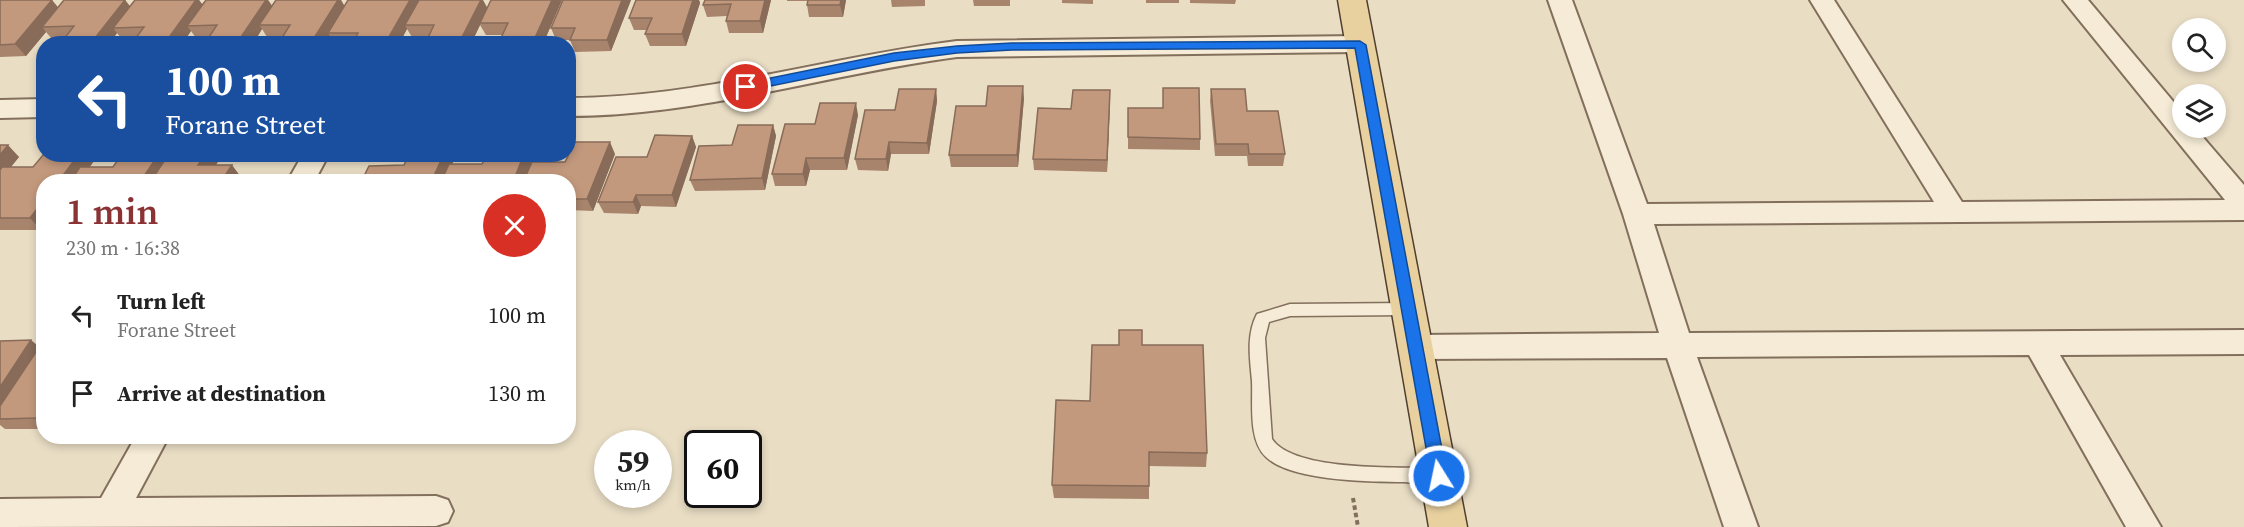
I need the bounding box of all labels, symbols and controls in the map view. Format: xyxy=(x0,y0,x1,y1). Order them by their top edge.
map controls xyxy=(2172,18,2226,138)
button: search xyxy=(2172,18,2226,72)
text: 100 m xyxy=(165,51,280,109)
icon: left xyxy=(66,60,144,138)
pin xyxy=(720,61,771,112)
icon: arrive xyxy=(729,70,762,103)
button: layers xyxy=(2172,84,2226,138)
text: Forane Street xyxy=(165,106,325,143)
text: 1 min xyxy=(66,187,158,236)
button: close xyxy=(483,194,546,257)
text: 230 m · 16:38 xyxy=(66,234,180,262)
text: Turn left xyxy=(117,286,205,316)
icon: left xyxy=(66,299,99,332)
text: 100 m xyxy=(488,300,546,330)
text: Forane Street xyxy=(117,316,236,344)
icon: arrive xyxy=(66,377,99,410)
text: Arrive at destination xyxy=(117,378,326,408)
text: 130 m xyxy=(488,378,546,408)
speed limit sign: 60 xyxy=(684,430,762,508)
text: 59 xyxy=(617,441,649,482)
position arrow xyxy=(1407,444,1471,508)
text: km/h xyxy=(615,474,651,495)

